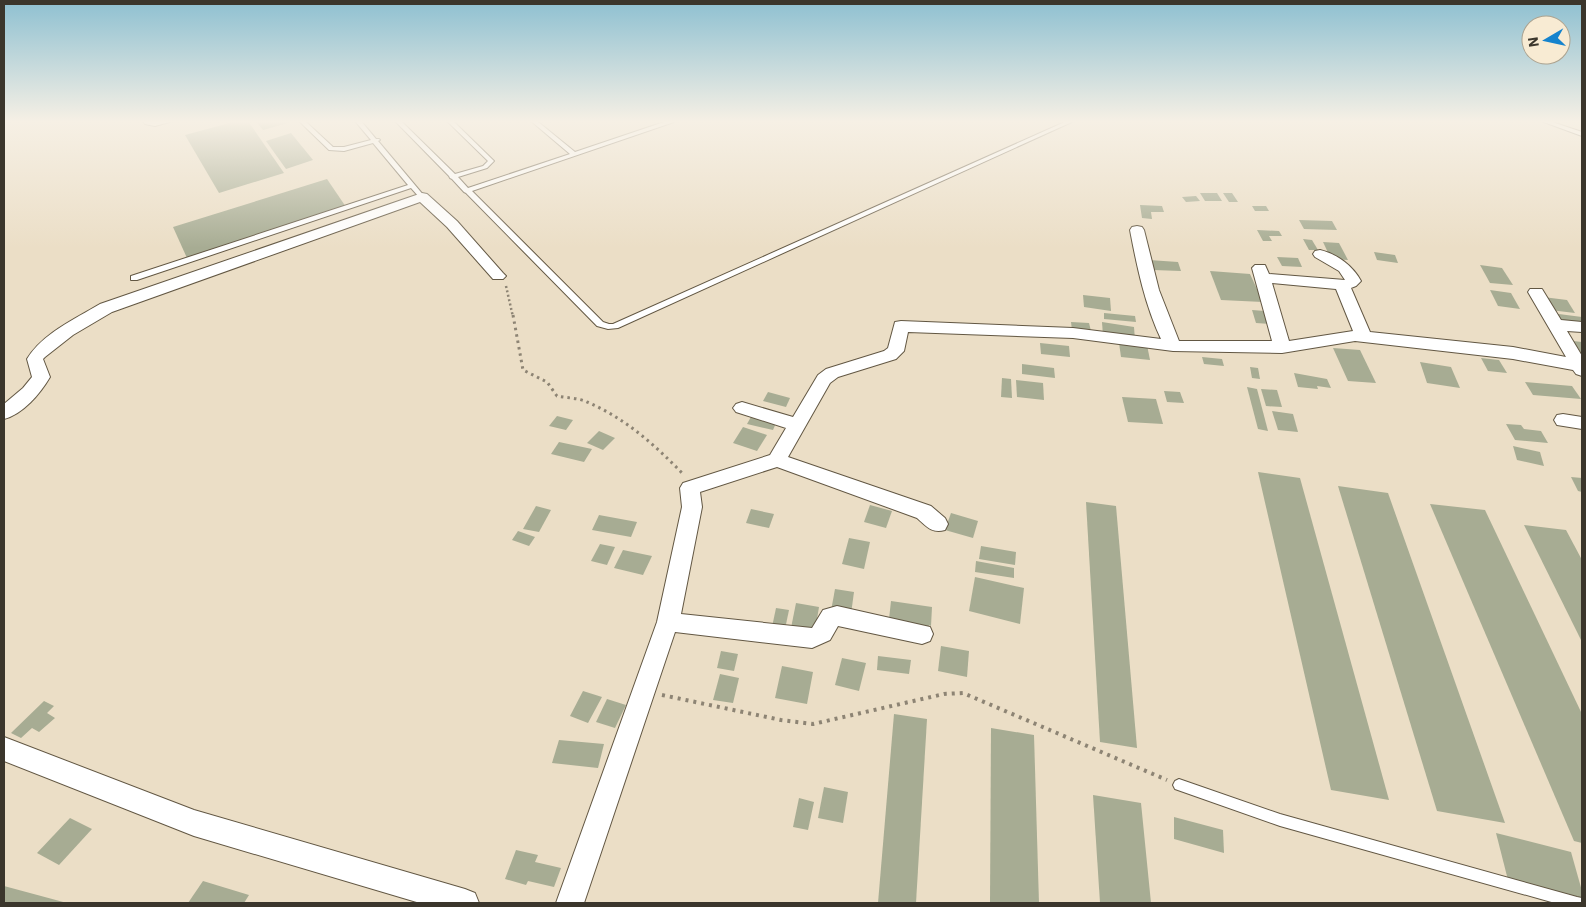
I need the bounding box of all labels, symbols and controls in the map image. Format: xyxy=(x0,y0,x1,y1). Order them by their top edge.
north arrow xyxy=(1521,15,1571,65)
text: N xyxy=(1523,36,1543,48)

